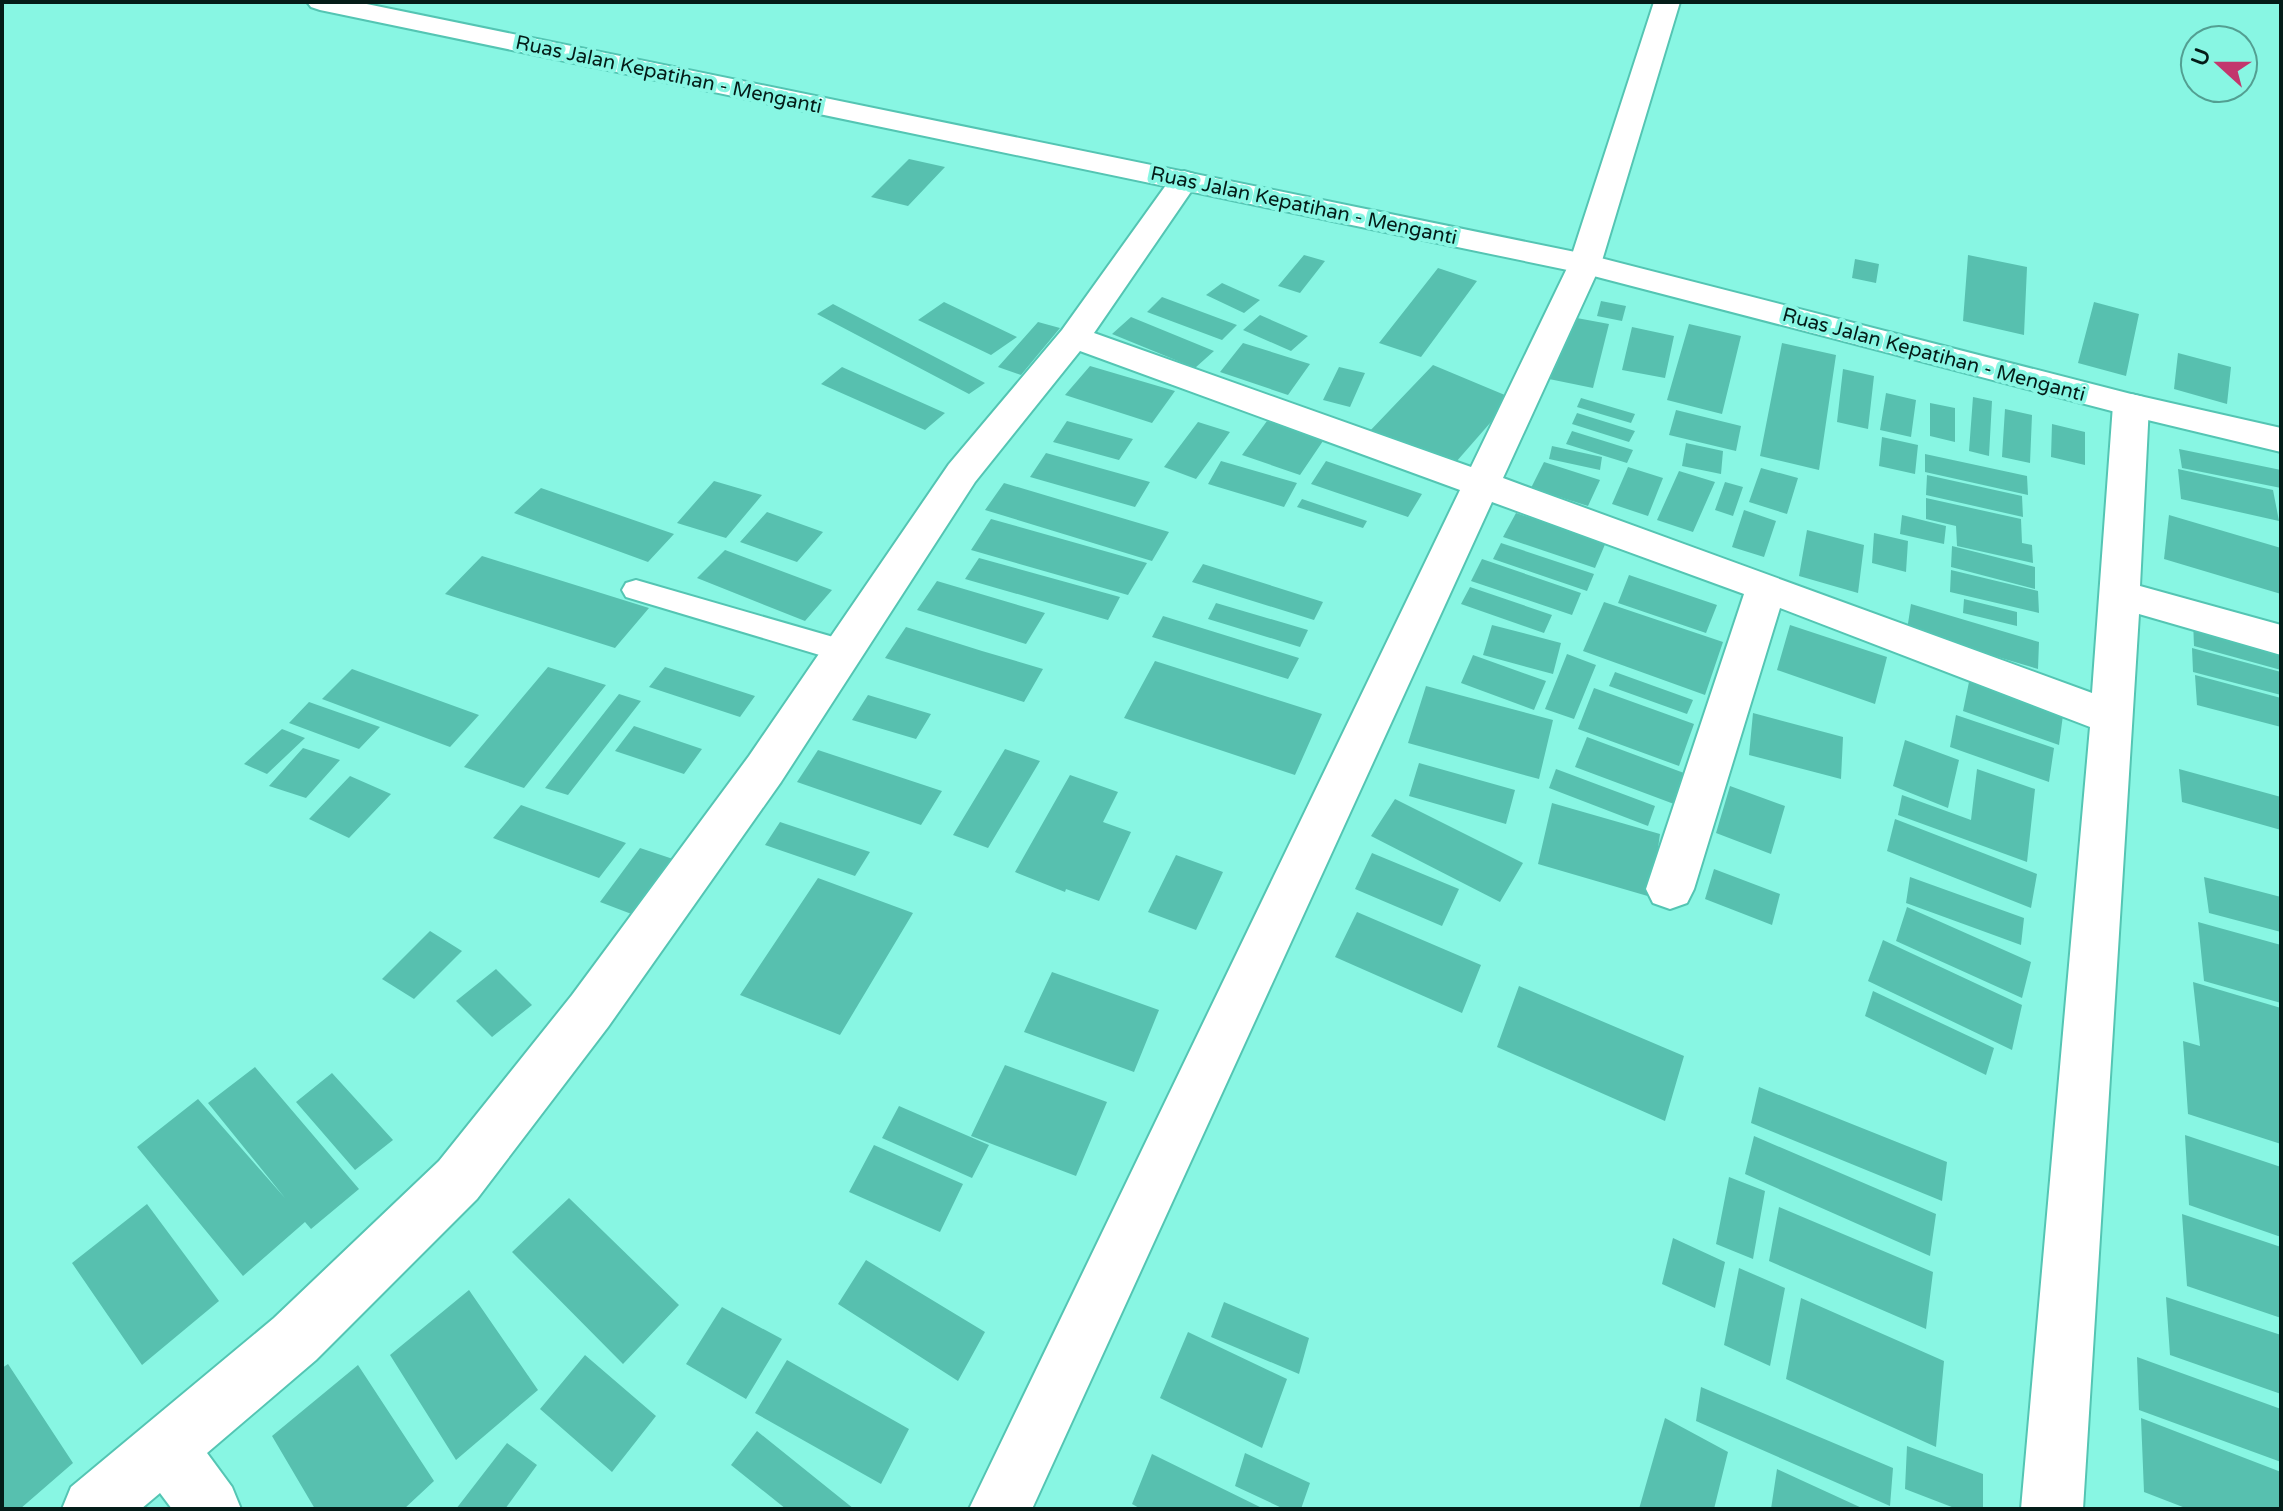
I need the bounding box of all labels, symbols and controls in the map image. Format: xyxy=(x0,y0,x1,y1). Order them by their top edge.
north arrow xyxy=(2179,24,2259,104)
street label: Ruas Jalan Kepatihan - Menganti xyxy=(513,31,824,119)
text: U xyxy=(2186,45,2216,70)
street label: Ruas Jalan Kepatihan - Menganti xyxy=(1148,162,1459,250)
street label: Ruas Jalan Kepatihan - Menganti xyxy=(1780,303,2088,407)

